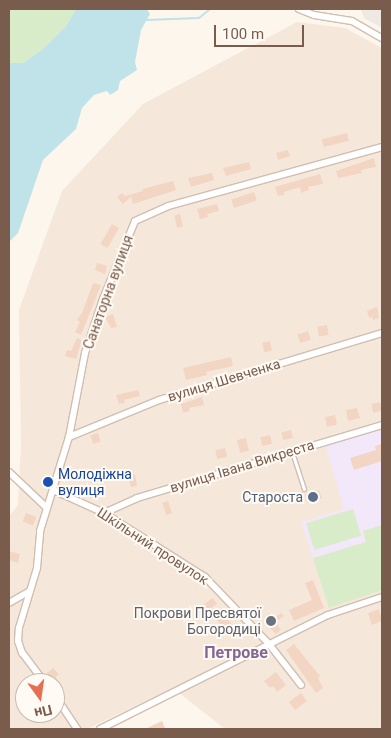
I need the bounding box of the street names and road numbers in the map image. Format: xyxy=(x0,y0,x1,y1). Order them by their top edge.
street label: Санаторна вулиця xyxy=(80,233,136,351)
street label: вулиця Шевченка xyxy=(166,355,282,405)
street label: вулиця Івана Викреста xyxy=(168,436,316,496)
street label: Шкільний провулок xyxy=(94,504,212,588)

